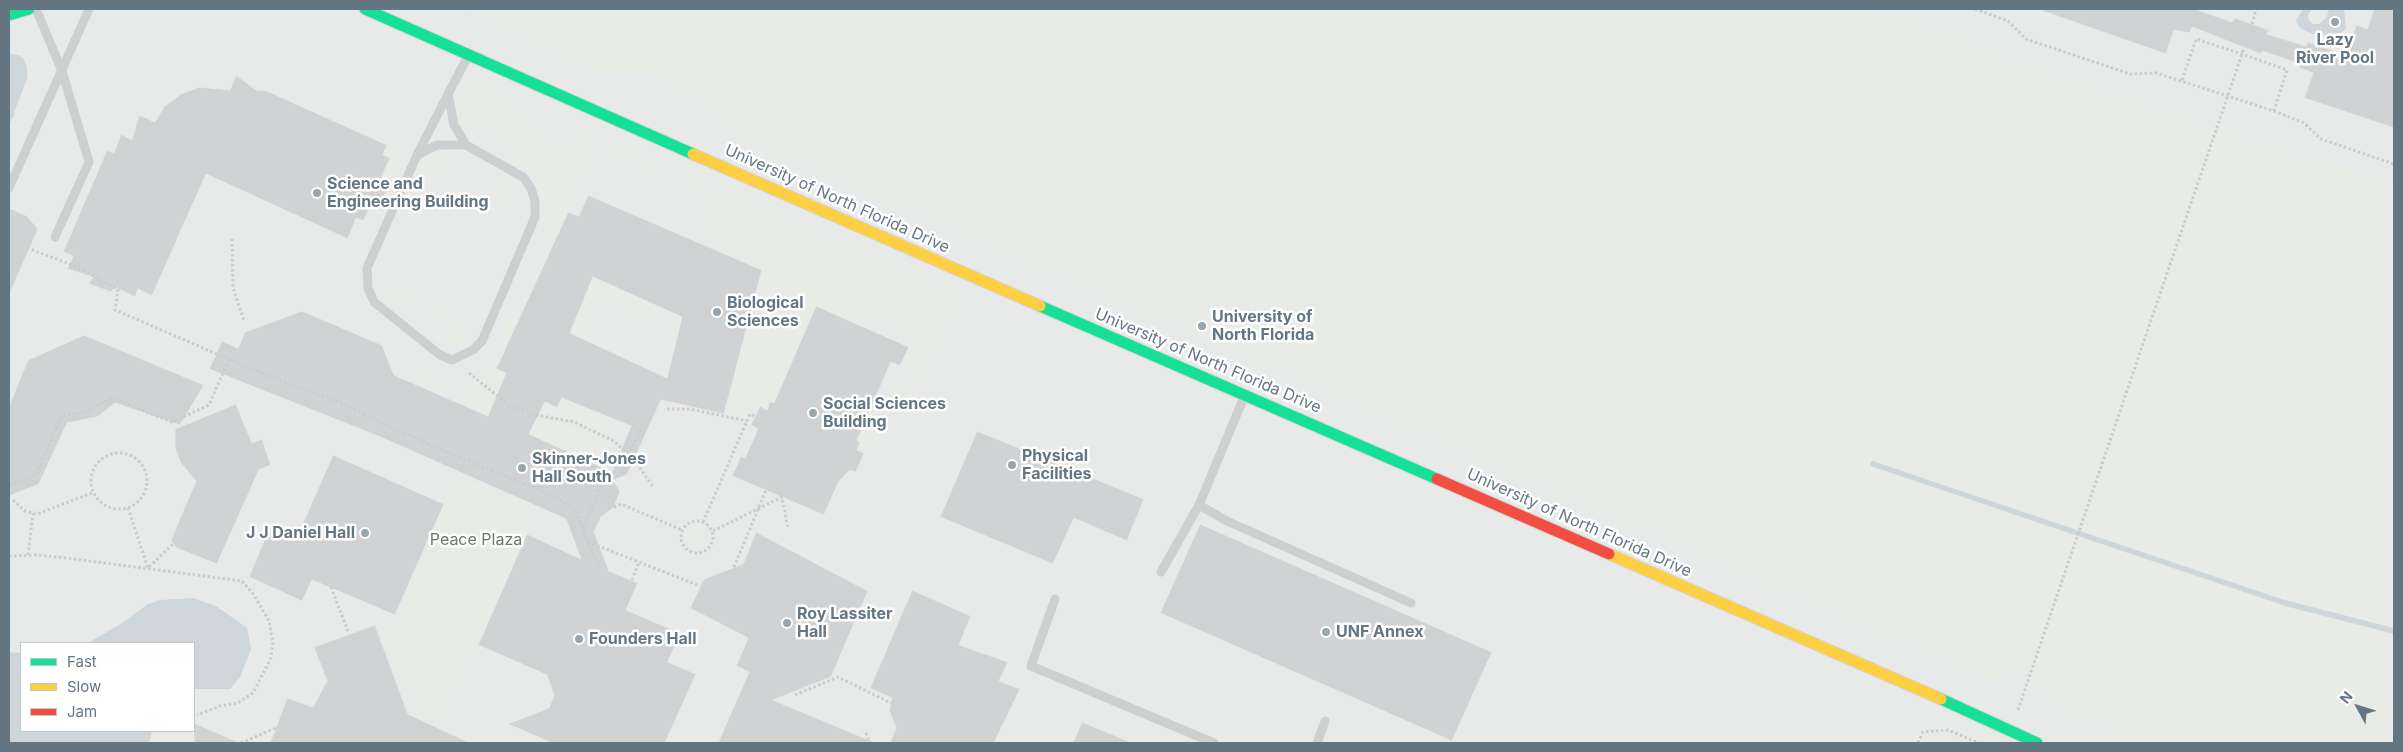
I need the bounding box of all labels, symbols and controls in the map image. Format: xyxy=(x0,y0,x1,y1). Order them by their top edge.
marker: Lazy River Pool xyxy=(2329,16,2341,28)
place label: Lazy River Pool xyxy=(2296,30,2374,68)
street label: University of North Florida Drive xyxy=(722,141,952,257)
place label: Science and Engineering Building xyxy=(327,174,489,212)
marker: Science and Engineering Building xyxy=(311,187,323,199)
place label: Biological Sciences xyxy=(727,293,804,331)
street label: University of North Florida Drive xyxy=(1092,305,1324,417)
marker: Biological Sciences xyxy=(711,306,723,318)
place label: University of North Florida xyxy=(1212,307,1314,345)
marker: University of North Florida xyxy=(1196,320,1208,332)
place label: Social Sciences Building xyxy=(823,394,946,432)
marker: Social Sciences Building xyxy=(807,407,819,419)
place label: Physical Facilities xyxy=(1022,446,1092,484)
place label: Skinner-Jones Hall South xyxy=(532,449,646,487)
marker: Physical Facilities xyxy=(1006,459,1018,471)
marker: Skinner-Jones Hall South xyxy=(516,462,528,474)
street label: University of North Florida Drive xyxy=(1464,465,1694,581)
place label: J J Daniel Hall xyxy=(246,523,355,543)
marker: J J Daniel Hall xyxy=(359,527,371,539)
park label: Peace Plaza xyxy=(430,530,522,550)
place label: Roy Lassiter Hall xyxy=(797,604,893,642)
marker: Roy Lassiter Hall xyxy=(781,617,793,629)
place label: UNF Annex xyxy=(1336,622,1423,642)
marker: UNF Annex xyxy=(1320,626,1332,638)
place label: Founders Hall xyxy=(589,629,696,649)
marker: Founders Hall xyxy=(573,633,585,645)
legend xyxy=(20,642,195,732)
text: Fast xyxy=(67,652,97,671)
text: Slow xyxy=(67,677,101,696)
north arrow xyxy=(2333,682,2383,732)
text: N xyxy=(2336,688,2356,707)
text: Jam xyxy=(67,702,97,721)

